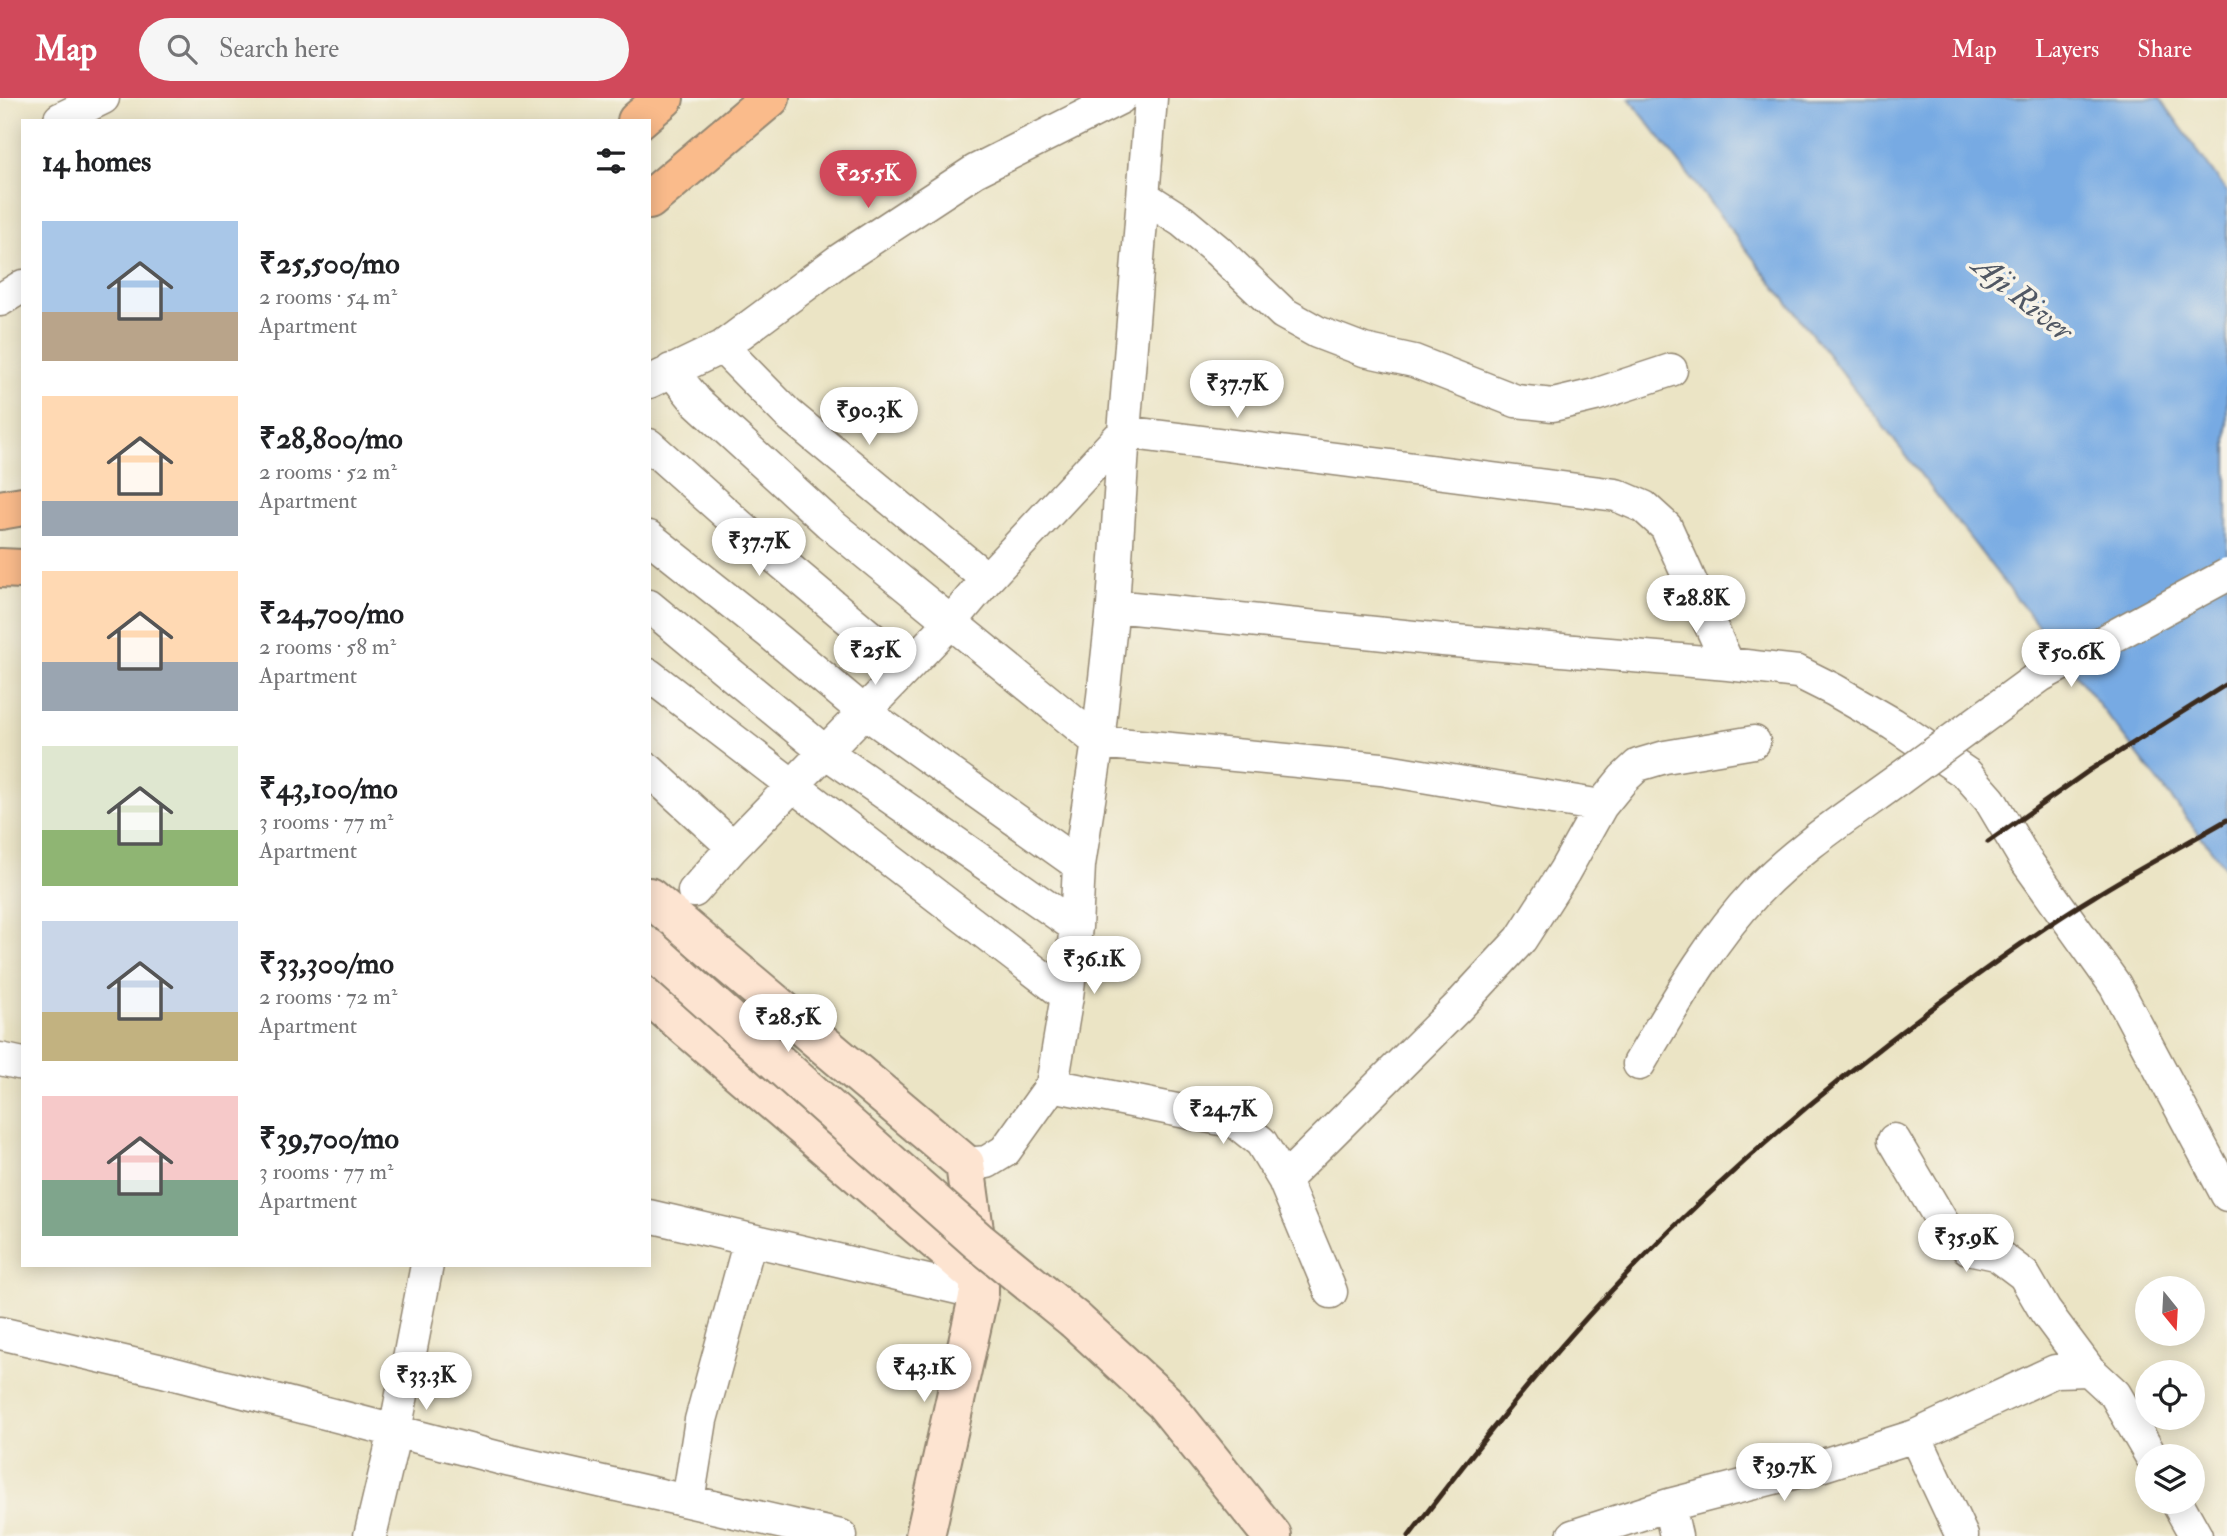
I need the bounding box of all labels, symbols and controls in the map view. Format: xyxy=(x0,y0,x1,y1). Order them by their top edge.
search box xyxy=(139,18,629,81)
text: Map xyxy=(35,29,97,70)
icon: search xyxy=(163,30,201,68)
text: Search here xyxy=(219,33,339,65)
text: Map xyxy=(1952,34,1997,65)
text: Layers xyxy=(2035,34,2099,65)
text: Share xyxy=(2137,34,2192,65)
icon: filters xyxy=(592,142,630,180)
text: 14 homes xyxy=(42,143,151,180)
pin: ₹25.5K xyxy=(811,150,925,210)
text: ₹25.5K xyxy=(836,158,900,187)
water label: Aji River xyxy=(1962,244,2083,352)
text: ₹25,500/mo xyxy=(259,245,400,282)
icon: home xyxy=(98,249,182,333)
text: 2 rooms · 54 m² xyxy=(259,282,397,311)
text: Apartment xyxy=(259,311,357,340)
pin: ₹37.7K xyxy=(1180,360,1294,420)
text: ₹37.7K xyxy=(1206,368,1268,397)
pin: ₹90.3K xyxy=(812,388,926,447)
text: ₹90.3K xyxy=(836,395,902,424)
text: ₹28,800/mo xyxy=(259,420,403,457)
icon: home xyxy=(98,424,182,508)
text: 2 rooms · 52 m² xyxy=(259,457,397,486)
text: Apartment xyxy=(259,486,357,515)
pin: ₹37.7K xyxy=(702,518,816,578)
text: ₹37.7K xyxy=(728,526,790,555)
pin: ₹28.8K xyxy=(1639,575,1753,635)
text: ₹28.8K xyxy=(1663,583,1729,612)
text: ₹24,700/mo xyxy=(259,595,404,632)
icon: home xyxy=(98,599,182,683)
pin: ₹25K xyxy=(834,628,916,687)
pin: ₹50.6K xyxy=(2014,630,2128,689)
text: 2 rooms · 58 m² xyxy=(259,632,396,661)
text: ₹25K xyxy=(850,635,900,664)
text: ₹50.6K xyxy=(2038,637,2104,666)
text: Apartment xyxy=(259,661,357,690)
text: ₹43,100/mo xyxy=(259,770,398,807)
icon: home xyxy=(98,774,182,858)
text: 3 rooms · 77 m² xyxy=(259,807,394,836)
text: Apartment xyxy=(259,836,357,865)
pin: ₹36.1K xyxy=(1037,936,1151,996)
text: ₹36.1K xyxy=(1063,944,1125,973)
text: ₹33,300/mo xyxy=(259,945,394,982)
icon: home xyxy=(98,949,182,1033)
text: 2 rooms · 72 m² xyxy=(259,982,397,1011)
pin: ₹28.5K xyxy=(731,995,845,1054)
text: ₹28.5K xyxy=(755,1002,821,1031)
text: Apartment xyxy=(259,1011,357,1040)
pin: ₹24.7K xyxy=(1166,1086,1280,1146)
text: ₹24.7K xyxy=(1189,1094,1257,1123)
text: ₹39,700/mo xyxy=(259,1120,399,1157)
icon: home xyxy=(98,1124,182,1208)
text: 3 rooms · 77 m² xyxy=(259,1157,394,1186)
text: Apartment xyxy=(259,1186,357,1215)
pin: ₹35.9K xyxy=(1909,1214,2023,1274)
text: ₹35.9K xyxy=(1934,1222,1998,1251)
north arrow xyxy=(2135,1276,2205,1346)
map controls xyxy=(2135,1276,2205,1514)
pin: ₹43.1K xyxy=(867,1344,981,1404)
pin: ₹33.3K xyxy=(369,1352,483,1412)
text: ₹43.1K xyxy=(892,1352,956,1381)
text: ₹33.3K xyxy=(396,1360,456,1389)
button: locate xyxy=(2135,1360,2205,1430)
pin: ₹39.7K xyxy=(1727,1444,1841,1503)
button: layers xyxy=(2135,1444,2205,1514)
text: ₹39.7K xyxy=(1752,1451,1816,1480)

